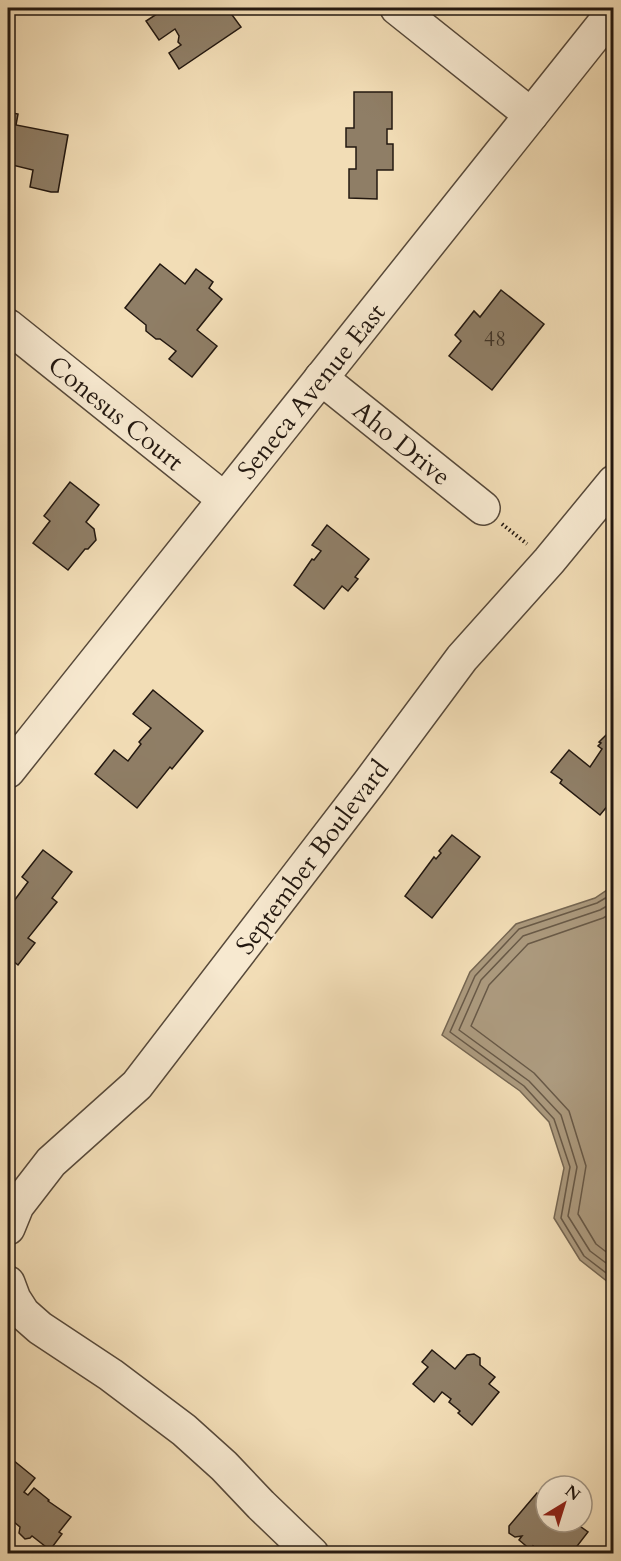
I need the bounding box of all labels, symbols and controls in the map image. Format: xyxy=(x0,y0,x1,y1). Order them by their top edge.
street label: Seneca Avenue East xyxy=(230,296,393,487)
house number: 48 xyxy=(484,324,506,354)
street label: Conesus Court xyxy=(41,348,191,479)
street label: Aho Drive xyxy=(345,393,458,494)
street label: September Boulevard xyxy=(228,753,397,962)
north arrow xyxy=(534,1474,594,1534)
text: N xyxy=(560,1480,585,1506)

